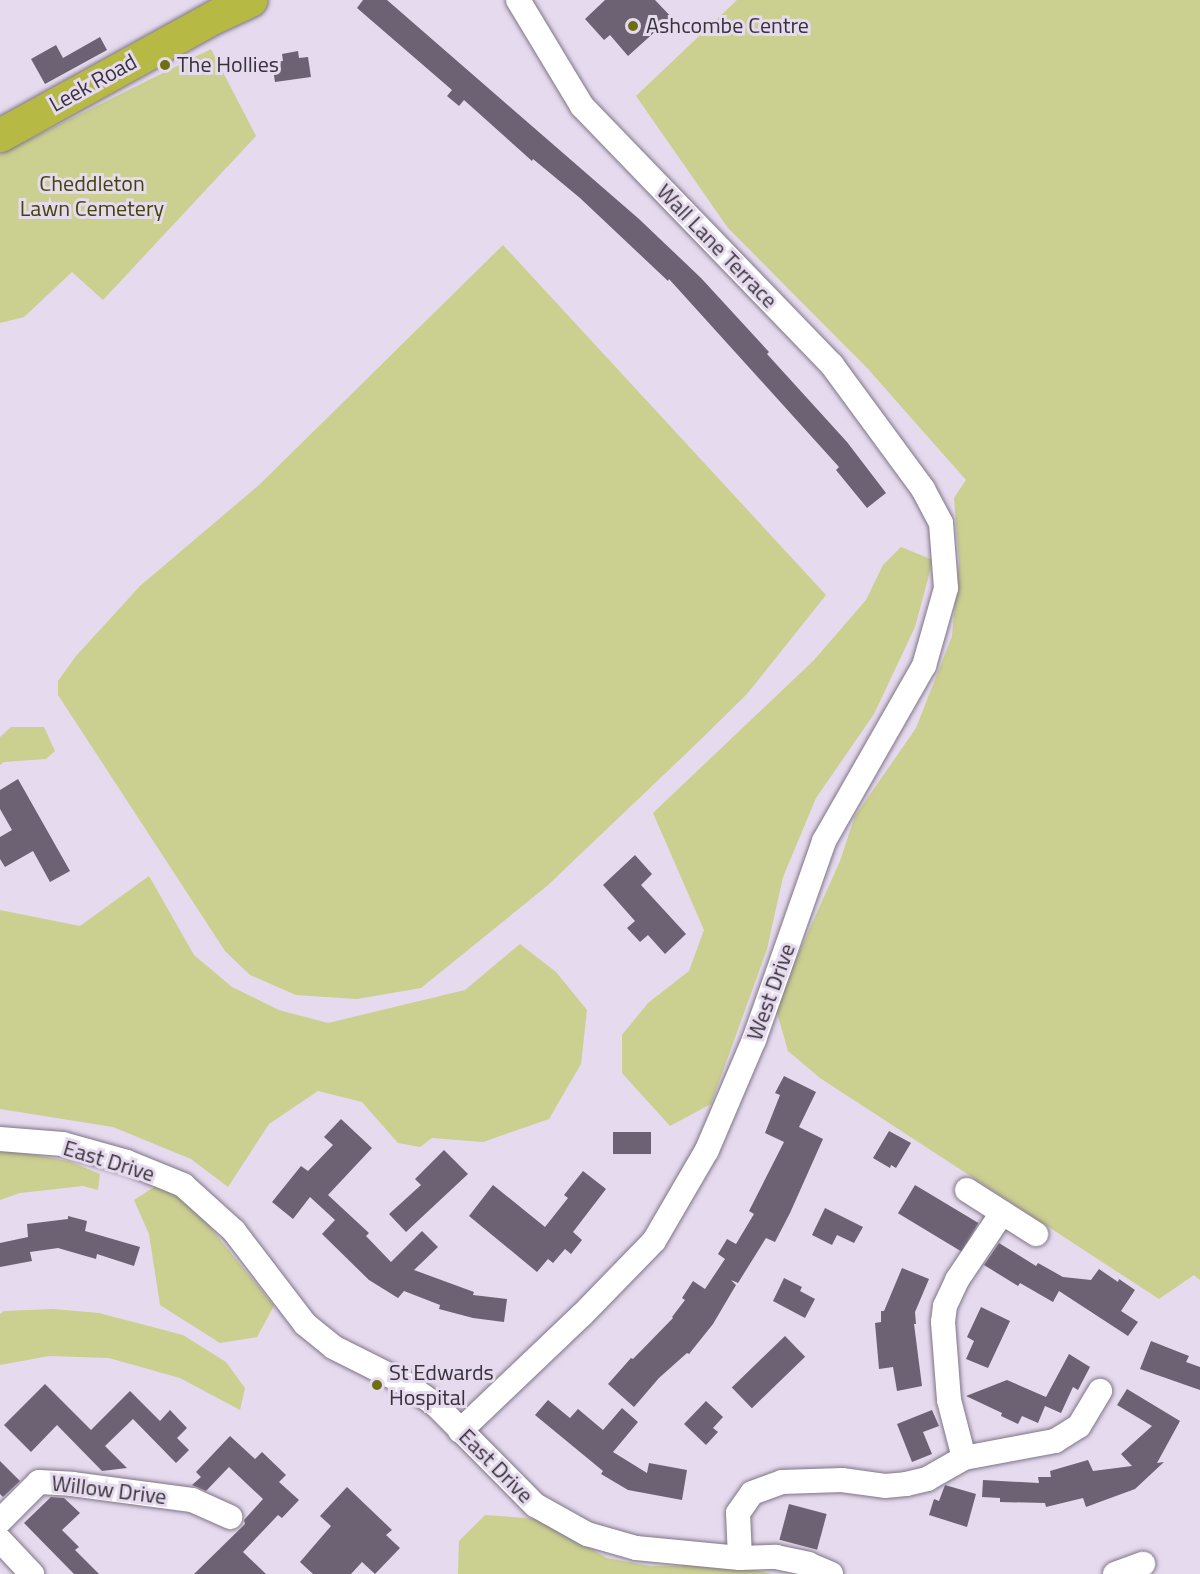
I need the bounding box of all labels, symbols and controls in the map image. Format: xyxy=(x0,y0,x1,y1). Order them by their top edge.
place label: Ashcombe Centre xyxy=(646,13,809,39)
marker: Ashcombe Centre xyxy=(624,17,642,35)
street label: Leek Road xyxy=(45,48,141,118)
place label: The Hollies xyxy=(177,52,279,78)
marker: The Hollies xyxy=(158,58,172,72)
park label: Cheddleton Lawn Cemetery xyxy=(20,170,164,222)
street label: Wall Lane Terrace xyxy=(651,179,783,313)
street label: West Drive xyxy=(741,940,801,1044)
street label: East Drive xyxy=(60,1135,158,1187)
place label: St Edwards Hospital xyxy=(389,1359,494,1410)
marker: St Edwards Hospital xyxy=(370,1378,384,1392)
street label: East Drive xyxy=(453,1423,539,1509)
street label: Willow Drive xyxy=(50,1470,168,1510)

